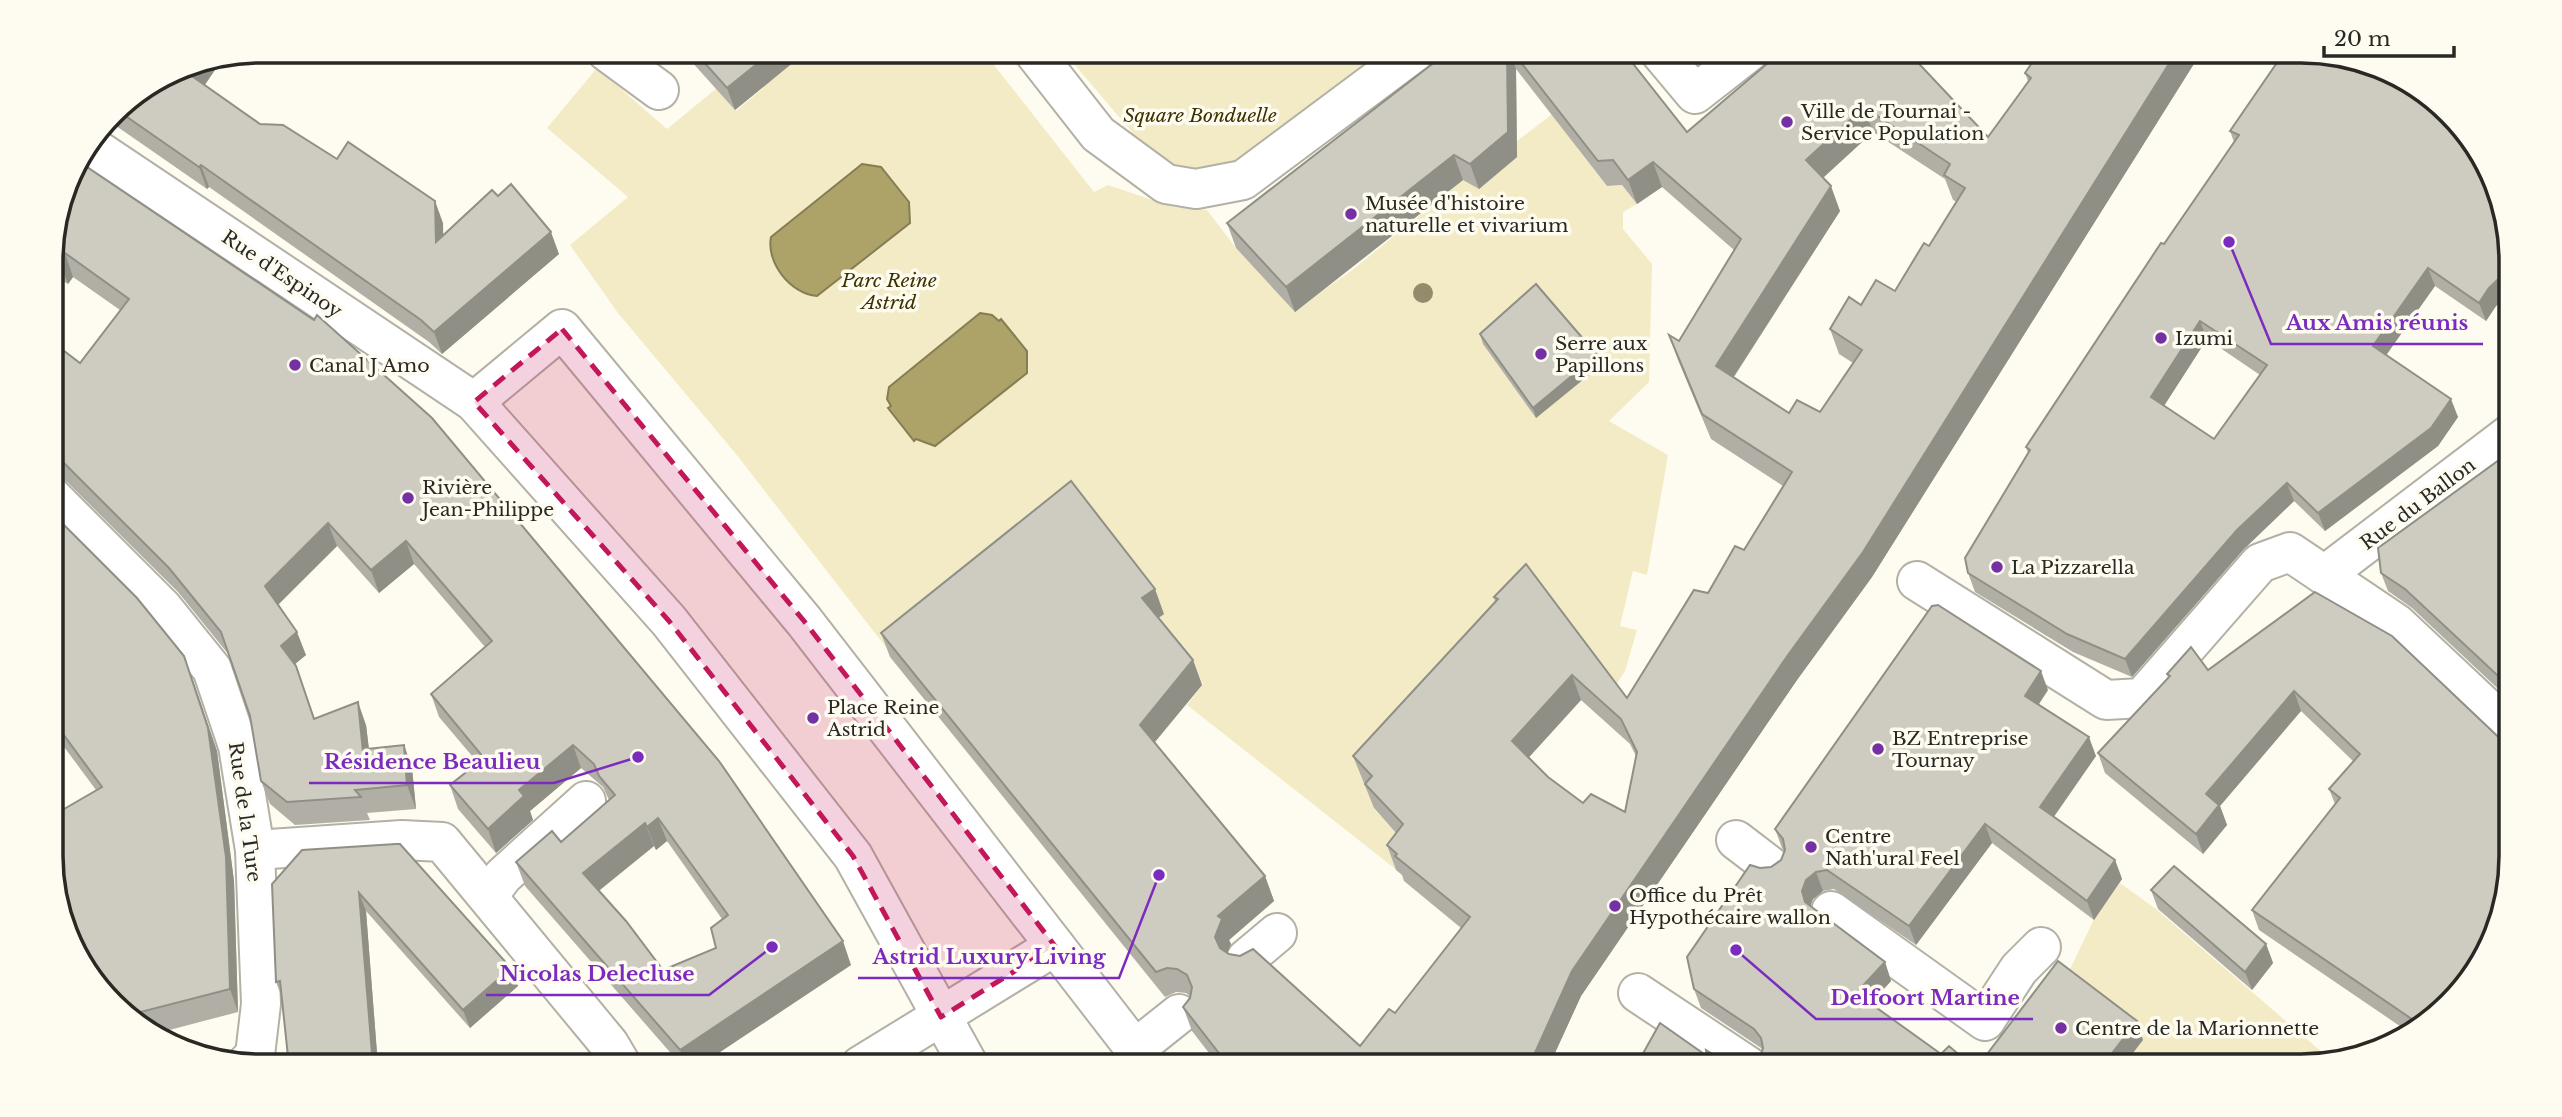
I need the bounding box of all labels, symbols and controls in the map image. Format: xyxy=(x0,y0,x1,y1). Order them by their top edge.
scale bar xyxy=(2324,14,2454,58)
text: 20 m xyxy=(2334,26,2391,52)
place label: Ville de Tournai - Service Population xyxy=(1800,100,1984,145)
park label: Square Bonduelle xyxy=(1123,104,1277,127)
marker: Ville de Tournai - Service Population xyxy=(1779,114,1795,130)
place label: Musée d'histoire naturelle et vivarium xyxy=(1365,192,1569,237)
marker: Musée d'histoire naturelle et vivarium xyxy=(1343,206,1359,222)
street label: Rue d'Espinoy xyxy=(218,225,346,323)
park label: Parc Reine Astrid xyxy=(840,269,937,314)
callout: Aux Amis réunis xyxy=(2271,302,2483,344)
text: Aux Amis réunis xyxy=(2285,310,2469,336)
place label: Izumi xyxy=(2175,327,2234,350)
marker: Izumi xyxy=(2153,330,2169,346)
place label: Serre aux Papillons xyxy=(1555,332,1648,377)
marker: Serre aux Papillons xyxy=(1533,346,1549,362)
place label: Canal J Amo xyxy=(309,354,430,377)
marker: Canal J Amo xyxy=(287,357,303,373)
street label: Rue du Ballon xyxy=(2356,453,2480,555)
place label: Rivière Jean-Philippe xyxy=(419,476,554,521)
marker: Rivière Jean-Philippe xyxy=(400,490,416,506)
place label: La Pizzarella xyxy=(2011,556,2135,579)
marker: La Pizzarella xyxy=(1989,559,2005,575)
place label: Place Reine Astrid xyxy=(826,696,939,741)
marker: Place Reine Astrid xyxy=(805,710,821,726)
place label: BZ Entreprise Tournay xyxy=(1892,727,2028,772)
street label: Rue de la Ture xyxy=(224,740,266,884)
callout: Résidence Beaulieu xyxy=(309,741,554,783)
marker: BZ Entreprise Tournay xyxy=(1870,741,1886,757)
text: Résidence Beaulieu xyxy=(324,749,540,775)
place label: Centre Nath'ural Feel xyxy=(1825,825,1960,870)
marker: Centre Nath'ural Feel xyxy=(1803,839,1819,855)
place label: Office du Prêt Hypothécaire wallon xyxy=(1629,884,1831,929)
marker: Office du Prêt Hypothécaire wallon xyxy=(1607,898,1623,914)
callout: Astrid Luxury Living xyxy=(858,936,1119,978)
text: Astrid Luxury Living xyxy=(871,944,1107,970)
callout: Nicolas Delecluse xyxy=(486,953,709,995)
text: Nicolas Delecluse xyxy=(499,961,695,987)
callout: Delfoort Martine xyxy=(1816,977,2033,1019)
text: Delfoort Martine xyxy=(1830,985,2020,1011)
place label: Centre de la Marionnette xyxy=(2075,1017,2319,1040)
marker: Centre de la Marionnette xyxy=(2053,1020,2069,1036)

